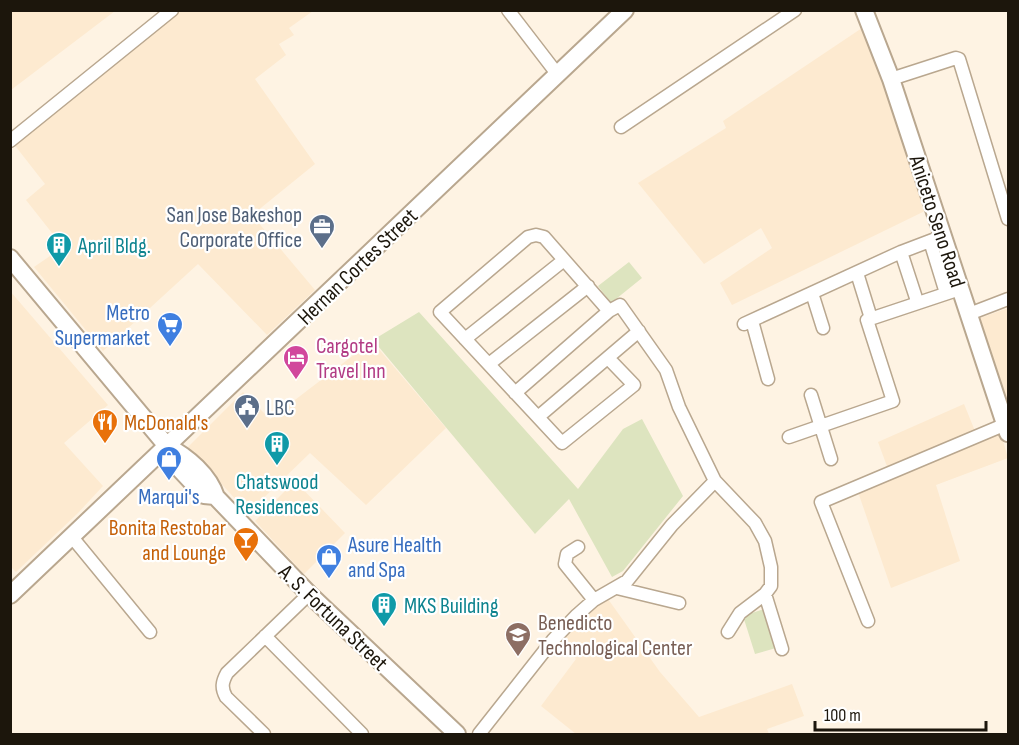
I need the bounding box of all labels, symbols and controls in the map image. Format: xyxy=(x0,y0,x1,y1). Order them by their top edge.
street label: Aniceto Seno Road xyxy=(902,151,971,291)
place label: San Jose Bakeshop Corporate Office xyxy=(167,202,302,254)
street label: Hernan Cortes Street xyxy=(292,203,424,331)
office icon: San Jose Bakeshop Corporate Office xyxy=(307,212,337,250)
building icon: April Bldg. xyxy=(44,230,74,268)
place label: April Bldg. xyxy=(77,233,151,260)
place label: Metro Supermarket xyxy=(55,300,150,352)
supermarket icon: Metro Supermarket xyxy=(155,310,185,348)
place label: Cargotel Travel Inn xyxy=(316,333,386,385)
hotel icon: Cargotel Travel Inn xyxy=(281,343,311,381)
public building icon: LBC xyxy=(232,392,262,430)
place label: LBC xyxy=(266,395,295,422)
restaurant icon: McDonald's xyxy=(90,407,120,445)
place label: McDonald's xyxy=(124,410,208,437)
building icon: Chatswood Residences xyxy=(262,429,292,467)
shop icon: Marqui's xyxy=(154,444,184,482)
place label: Chatswood Residences xyxy=(235,469,319,521)
place label: Marqui's xyxy=(138,484,200,511)
place label: Bonita Restobar and Lounge xyxy=(109,515,226,567)
bar icon: Bonita Restobar and Lounge xyxy=(231,525,261,563)
place label: Asure Health and Spa xyxy=(347,532,442,584)
shop icon: Asure Health and Spa xyxy=(314,542,344,580)
street label: A. S. Fortuna Street xyxy=(272,558,394,677)
building icon: MKS Building xyxy=(369,590,399,628)
place label: MKS Building xyxy=(404,593,499,620)
place label: Benedicto Technological Center xyxy=(538,610,692,662)
school or university icon: Benedicto Technological Center xyxy=(503,620,533,658)
scale bar xyxy=(815,694,986,732)
text: 100 m xyxy=(824,705,861,726)

